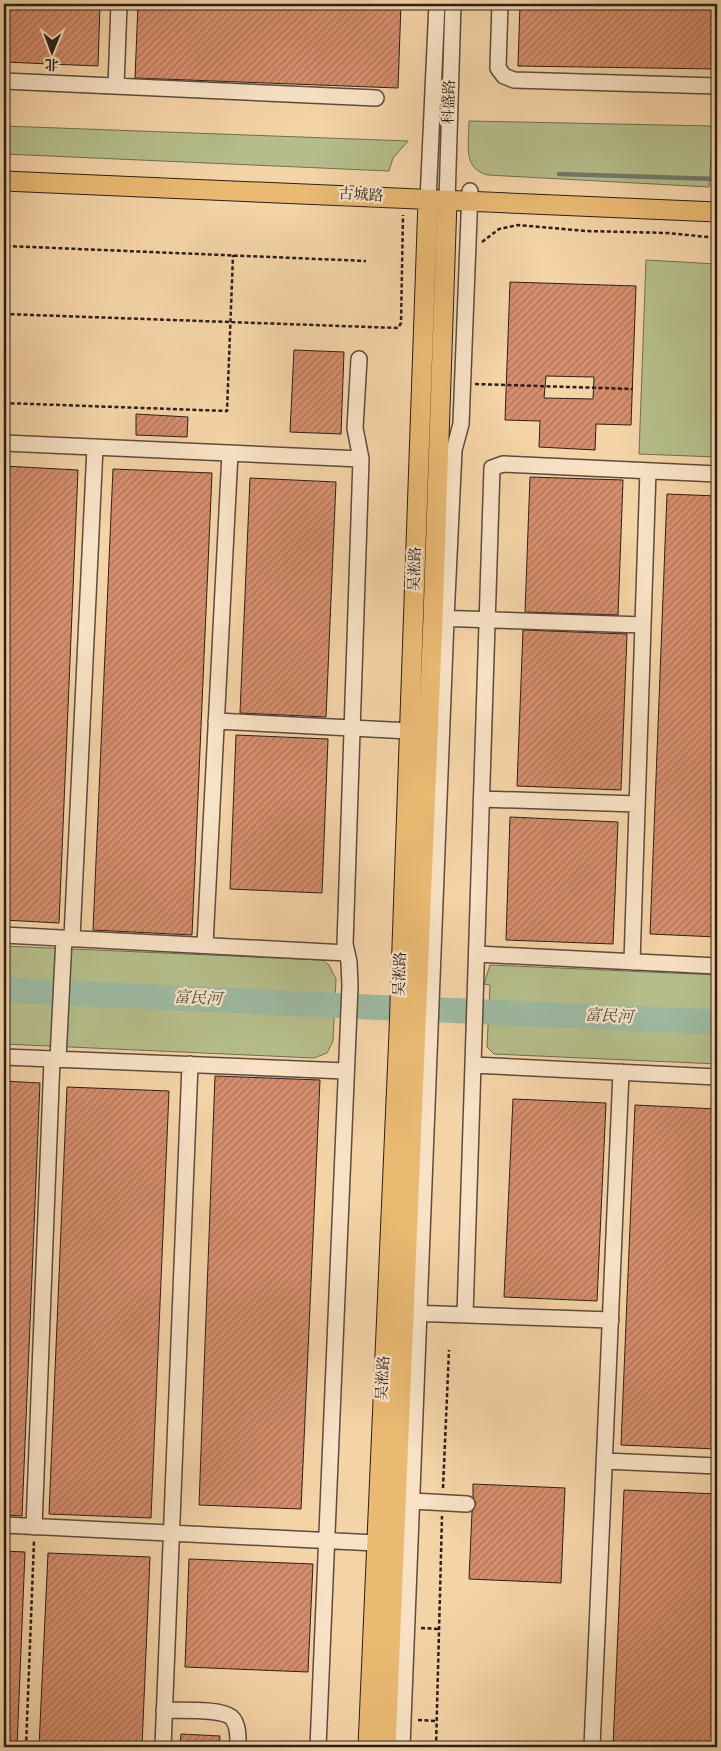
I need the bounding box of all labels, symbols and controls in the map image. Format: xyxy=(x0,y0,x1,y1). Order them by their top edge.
north arrow xyxy=(28,28,78,78)
text: 北 xyxy=(45,57,59,72)
street label: 科盛路 xyxy=(439,79,458,125)
street label: 古城路 xyxy=(338,185,384,205)
street label: 吴淞路 xyxy=(406,546,424,592)
street label: 吴淞路 xyxy=(391,951,409,997)
water label: 富民河 xyxy=(174,988,225,1008)
water label: 富民河 xyxy=(585,1006,636,1026)
street label: 吴淞路 xyxy=(373,1355,393,1401)

